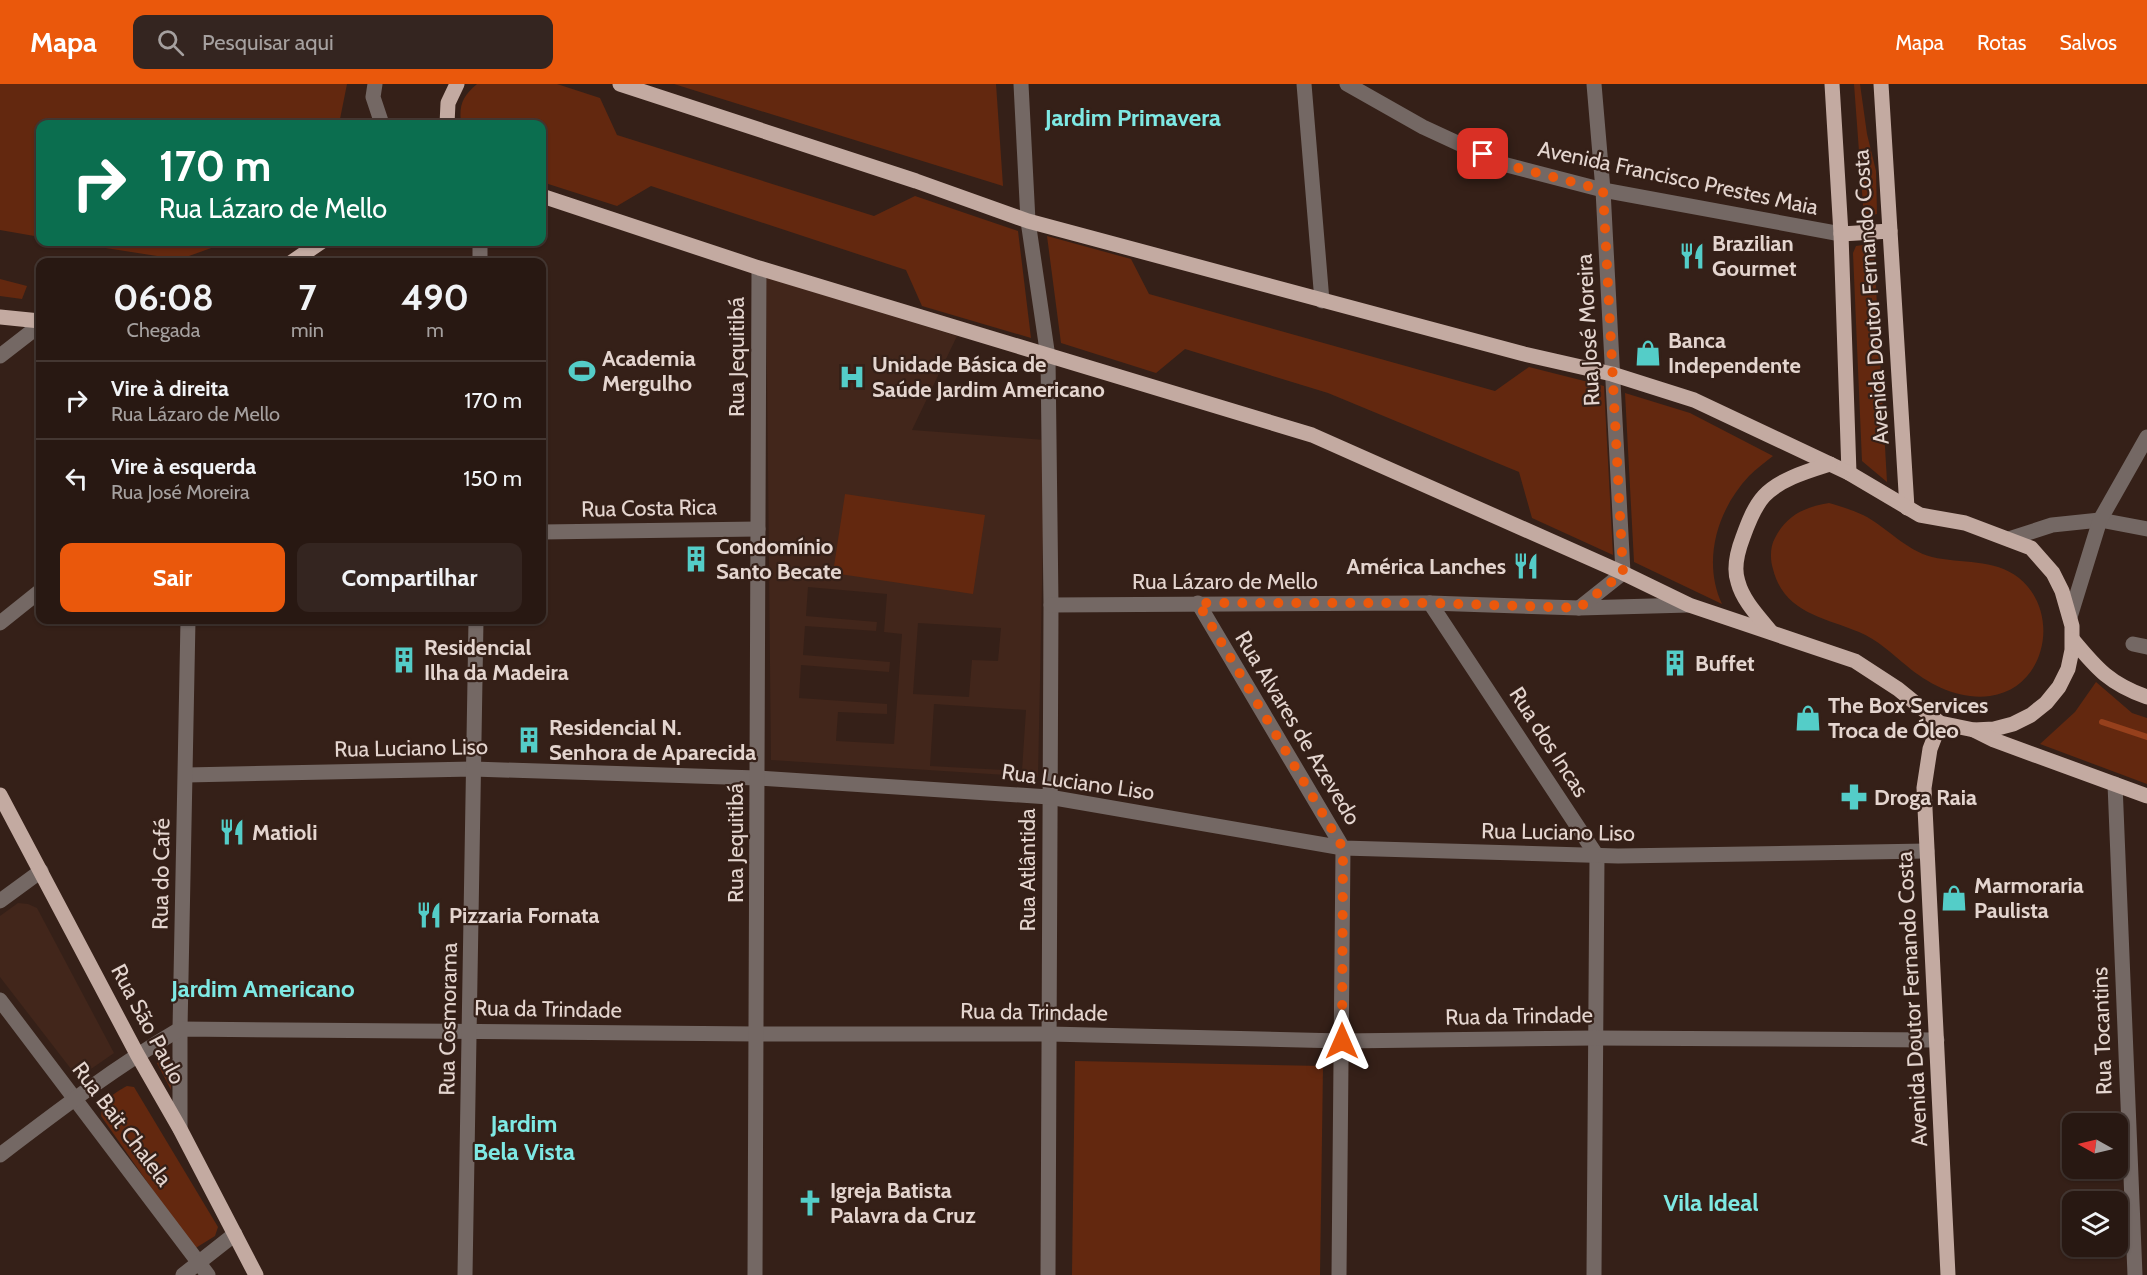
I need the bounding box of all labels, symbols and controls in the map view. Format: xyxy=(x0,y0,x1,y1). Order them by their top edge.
search box xyxy=(133,15,553,69)
text: Mapa xyxy=(30,25,97,59)
icon: search xyxy=(154,26,187,59)
text: Pesquisar aqui xyxy=(202,29,334,56)
text: Mapa xyxy=(1895,30,1944,55)
text: Rotas xyxy=(1977,30,2026,55)
text: Salvos xyxy=(2059,30,2117,55)
district label: Jardim Primavera xyxy=(1044,103,1221,132)
pin xyxy=(1457,128,1508,179)
street label: Avenida Francisco Prestes Maia xyxy=(1535,135,1821,221)
icon: arrive xyxy=(1466,137,1499,170)
text: 170 m xyxy=(159,140,271,192)
icon: right xyxy=(60,144,138,222)
street label: Avenida Doutor Fernando Costa xyxy=(1847,148,1895,445)
text: Rua Lázaro de Mello xyxy=(159,192,387,225)
place label: Brazilian Gourmet xyxy=(1712,230,1797,282)
restaurant icon: Brazilian Gourmet xyxy=(1677,241,1707,271)
street label: Rua José Moreira xyxy=(1571,253,1605,407)
text: 06:08 xyxy=(113,275,214,319)
text: 7 xyxy=(298,275,317,319)
text: 490 xyxy=(401,275,469,319)
street label: Rua Jequitibá xyxy=(723,297,750,417)
text: Chegada xyxy=(127,318,200,342)
text: min xyxy=(291,318,324,342)
text: m xyxy=(426,318,444,342)
place label: Banca Independente xyxy=(1668,327,1801,379)
shop icon: Banca Independente xyxy=(1633,338,1663,368)
place label: Academia Mergulho xyxy=(602,345,696,397)
place label: Unidade Básica de Saúde Jardim Americano xyxy=(872,351,1105,403)
sports icon: Academia Mergulho xyxy=(567,356,597,386)
hospital icon: Unidade Básica de Saúde Jardim Americano xyxy=(837,362,867,392)
text: Vire à direita xyxy=(111,375,229,402)
icon: right xyxy=(60,384,93,417)
text: 170 m xyxy=(464,387,522,414)
text: Rua Lázaro de Mello xyxy=(111,402,280,426)
text: Vire à esquerda xyxy=(111,453,256,480)
icon: left xyxy=(60,462,93,495)
text: 150 m xyxy=(463,465,522,492)
text: Rua José Moreira xyxy=(111,480,250,504)
street label: Rua Costa Rica xyxy=(581,493,718,523)
place label: Condomínio Santo Becate xyxy=(716,533,842,585)
button: Sair xyxy=(60,543,285,612)
button: Compartilhar xyxy=(297,543,522,612)
building icon: Condomínio Santo Becate xyxy=(681,544,711,574)
restaurant icon: América Lanches xyxy=(1511,551,1541,581)
place label: América Lanches xyxy=(1346,553,1506,580)
street label: Rua Lázaro de Mello xyxy=(1132,568,1318,595)
street label: Rua Alvares de Azevedo xyxy=(1229,626,1367,830)
place label: Residencial Ilha da Madeira xyxy=(424,634,569,686)
building icon: Residencial Ilha da Madeira xyxy=(389,645,419,675)
building icon: Buffet xyxy=(1660,648,1690,678)
place label: Buffet xyxy=(1695,650,1755,677)
street label: Rua dos Incas xyxy=(1503,682,1595,802)
place label: The Box Services Troca de Óleo xyxy=(1828,692,1988,744)
shop icon: The Box Services Troca de Óleo xyxy=(1793,703,1823,733)
place label: Residencial N. Senhora de Aparecida xyxy=(549,714,756,766)
building icon: Residencial N. Senhora de Aparecida xyxy=(514,725,544,755)
street label: Rua Luciano Liso xyxy=(334,733,488,763)
street label: Rua Luciano Liso xyxy=(1000,758,1156,806)
pharmacy icon: Droga Raia xyxy=(1839,782,1869,812)
street label: Rua Jequitibá xyxy=(722,783,749,903)
place label: Droga Raia xyxy=(1874,784,1977,811)
street label: Rua Atlântida xyxy=(1014,808,1041,932)
restaurant icon: Matioli xyxy=(217,817,247,847)
street label: Rua Luciano Liso xyxy=(1481,817,1635,847)
street label: Rua do Café xyxy=(147,818,175,930)
place label: Matioli xyxy=(252,819,317,846)
street label: Avenida Doutor Fernando Costa xyxy=(1891,850,1933,1147)
place label: Marmoraria Paulista xyxy=(1974,872,2084,924)
shop icon: Marmoraria Paulista xyxy=(1939,883,1969,913)
restaurant icon: Pizzaria Fornata xyxy=(414,900,444,930)
place label: Pizzaria Fornata xyxy=(449,902,600,929)
street label: Rua Cosmorama xyxy=(433,942,463,1096)
street label: Rua São Paulo xyxy=(105,959,191,1089)
street label: Rua Tocantins xyxy=(2086,966,2118,1096)
district label: Jardim Americano xyxy=(170,974,355,1003)
street label: Rua da Trindade xyxy=(474,994,622,1024)
street label: Rua da Trindade xyxy=(960,997,1108,1027)
street label: Rua da Trindade xyxy=(1445,1001,1593,1031)
position arrow xyxy=(1310,1009,1374,1073)
street label: Rua Bait Chalela xyxy=(66,1056,178,1192)
district label: Jardim Bela Vista xyxy=(473,1109,575,1166)
north arrow xyxy=(2062,1113,2128,1179)
map controls xyxy=(2062,1113,2128,1257)
place label: Igreja Batista Palavra da Cruz xyxy=(830,1177,976,1229)
church icon: Igreja Batista Palavra da Cruz xyxy=(795,1188,825,1218)
district label: Vila Ideal xyxy=(1664,1188,1758,1217)
button: layers xyxy=(2062,1191,2128,1257)

